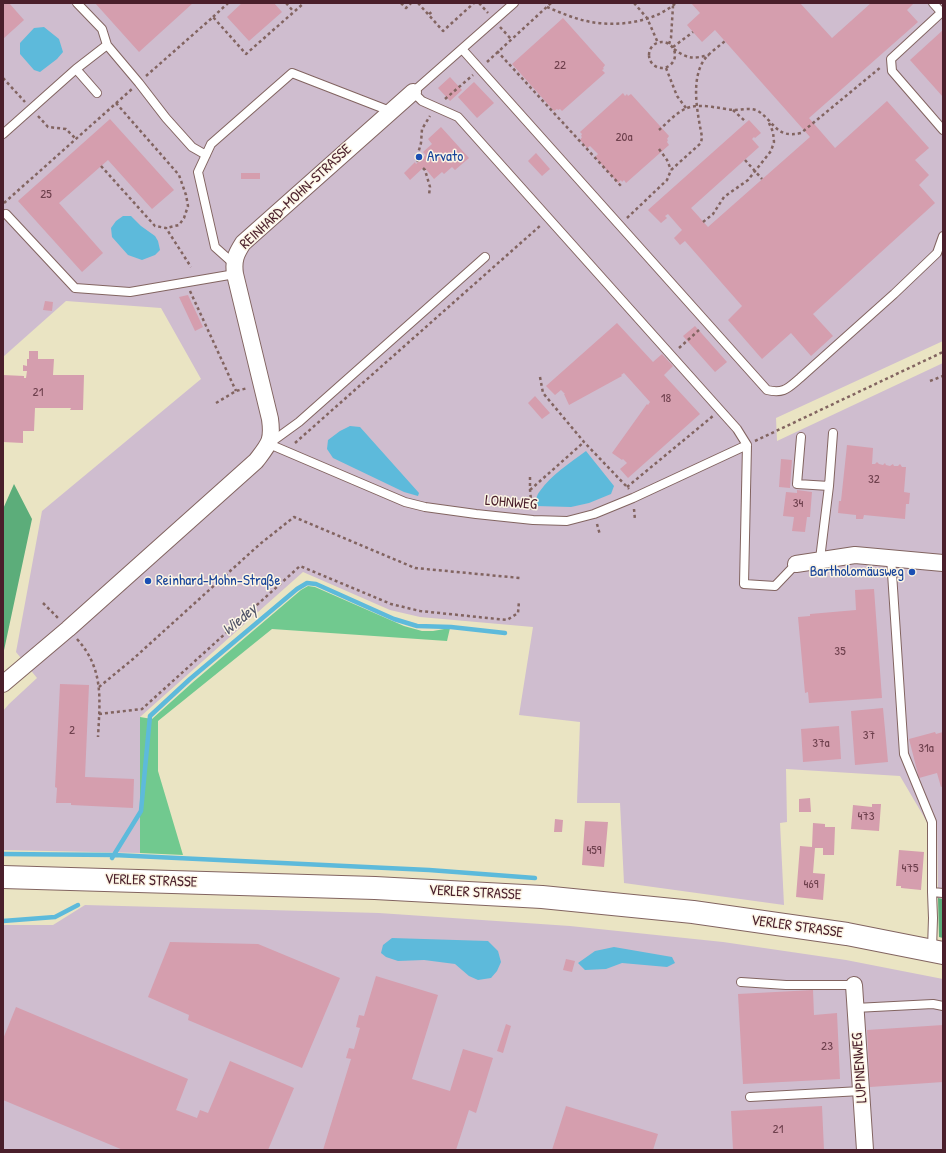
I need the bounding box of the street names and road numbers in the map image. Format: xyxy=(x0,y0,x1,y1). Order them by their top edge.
street label: REINHARD-MOHN-STRASSE xyxy=(236,141,356,253)
street label: LOHNWEG xyxy=(484,492,538,514)
street label: VERLER STRASSE xyxy=(104,870,198,892)
street label: VERLER STRASSE xyxy=(428,882,522,904)
street label: VERLER STRASSE xyxy=(750,912,844,942)
street label: LUPINENWEG xyxy=(849,1032,871,1104)

